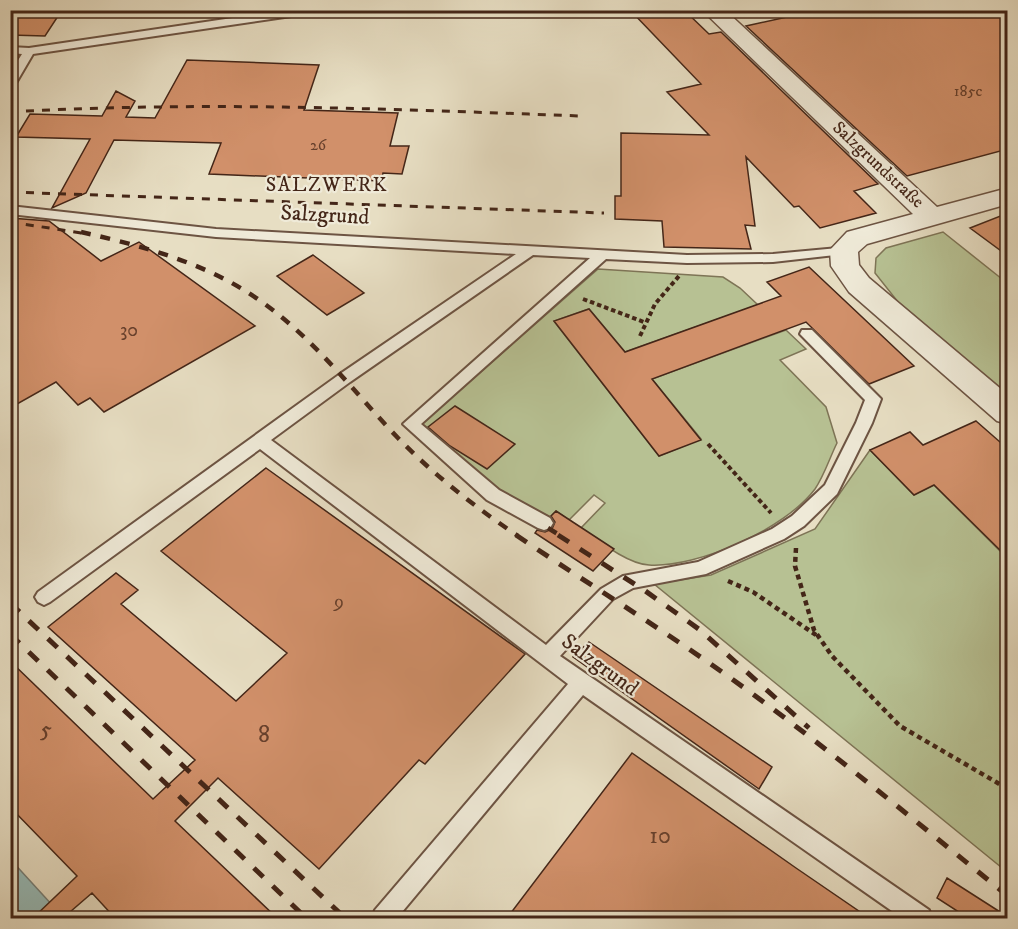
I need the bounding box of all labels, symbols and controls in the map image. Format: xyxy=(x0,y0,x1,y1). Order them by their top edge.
house number: 185c xyxy=(954,81,982,101)
street label: Salzgrundstraße xyxy=(828,117,928,213)
house number: 26 xyxy=(310,135,327,155)
district label: SALZWERK xyxy=(266,173,388,198)
street label: Salzgrund xyxy=(280,199,370,231)
house number: 30 xyxy=(120,318,138,343)
house number: 9 xyxy=(333,590,344,615)
street label: Salzgrund xyxy=(556,628,644,702)
house number: 5 xyxy=(40,715,52,745)
house number: 8 xyxy=(258,720,270,750)
house number: 10 xyxy=(649,821,671,851)

